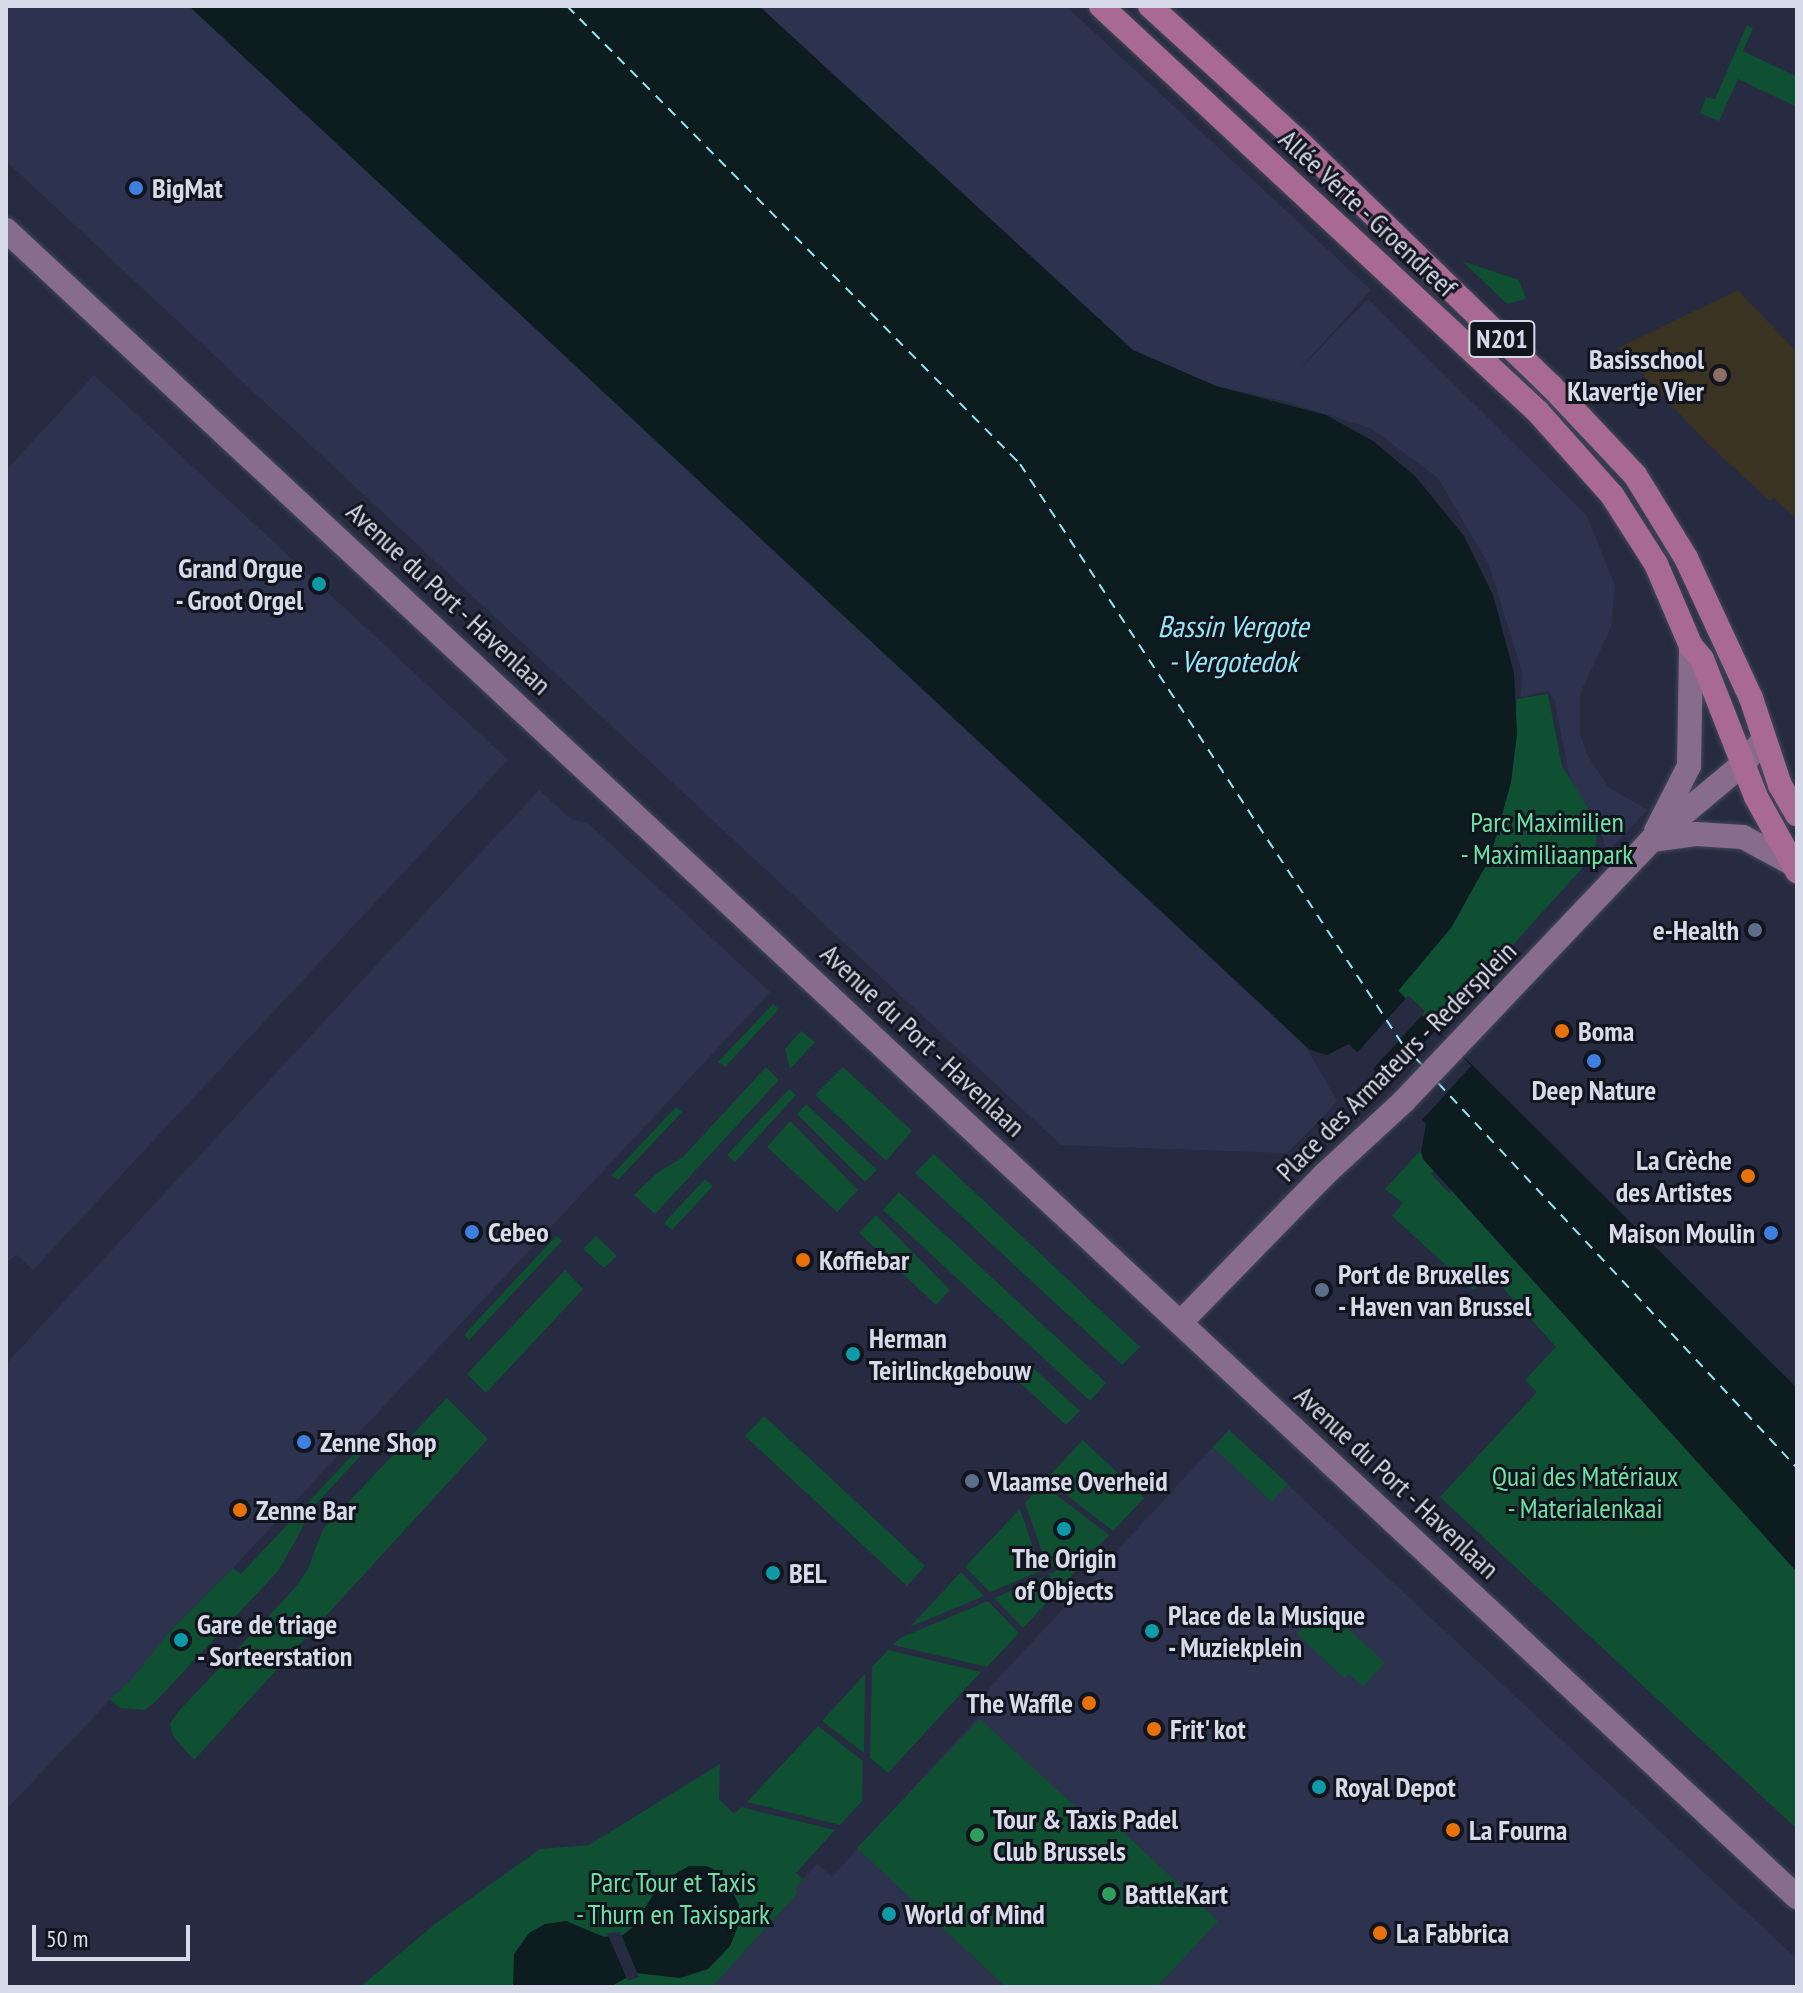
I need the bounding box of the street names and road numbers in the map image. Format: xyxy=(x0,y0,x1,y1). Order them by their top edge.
street label: Allée Verte - Groendreef xyxy=(1271,121,1465,305)
road number: N201 xyxy=(1468,317,1536,361)
street label: Avenue du Port - Havenlaan xyxy=(339,494,559,702)
street label: Place des Armateurs - Redersplein xyxy=(1268,933,1524,1189)
street label: Avenue du Port - Havenlaan xyxy=(813,936,1033,1144)
street label: Avenue du Port - Havenlaan xyxy=(1287,1378,1507,1586)

